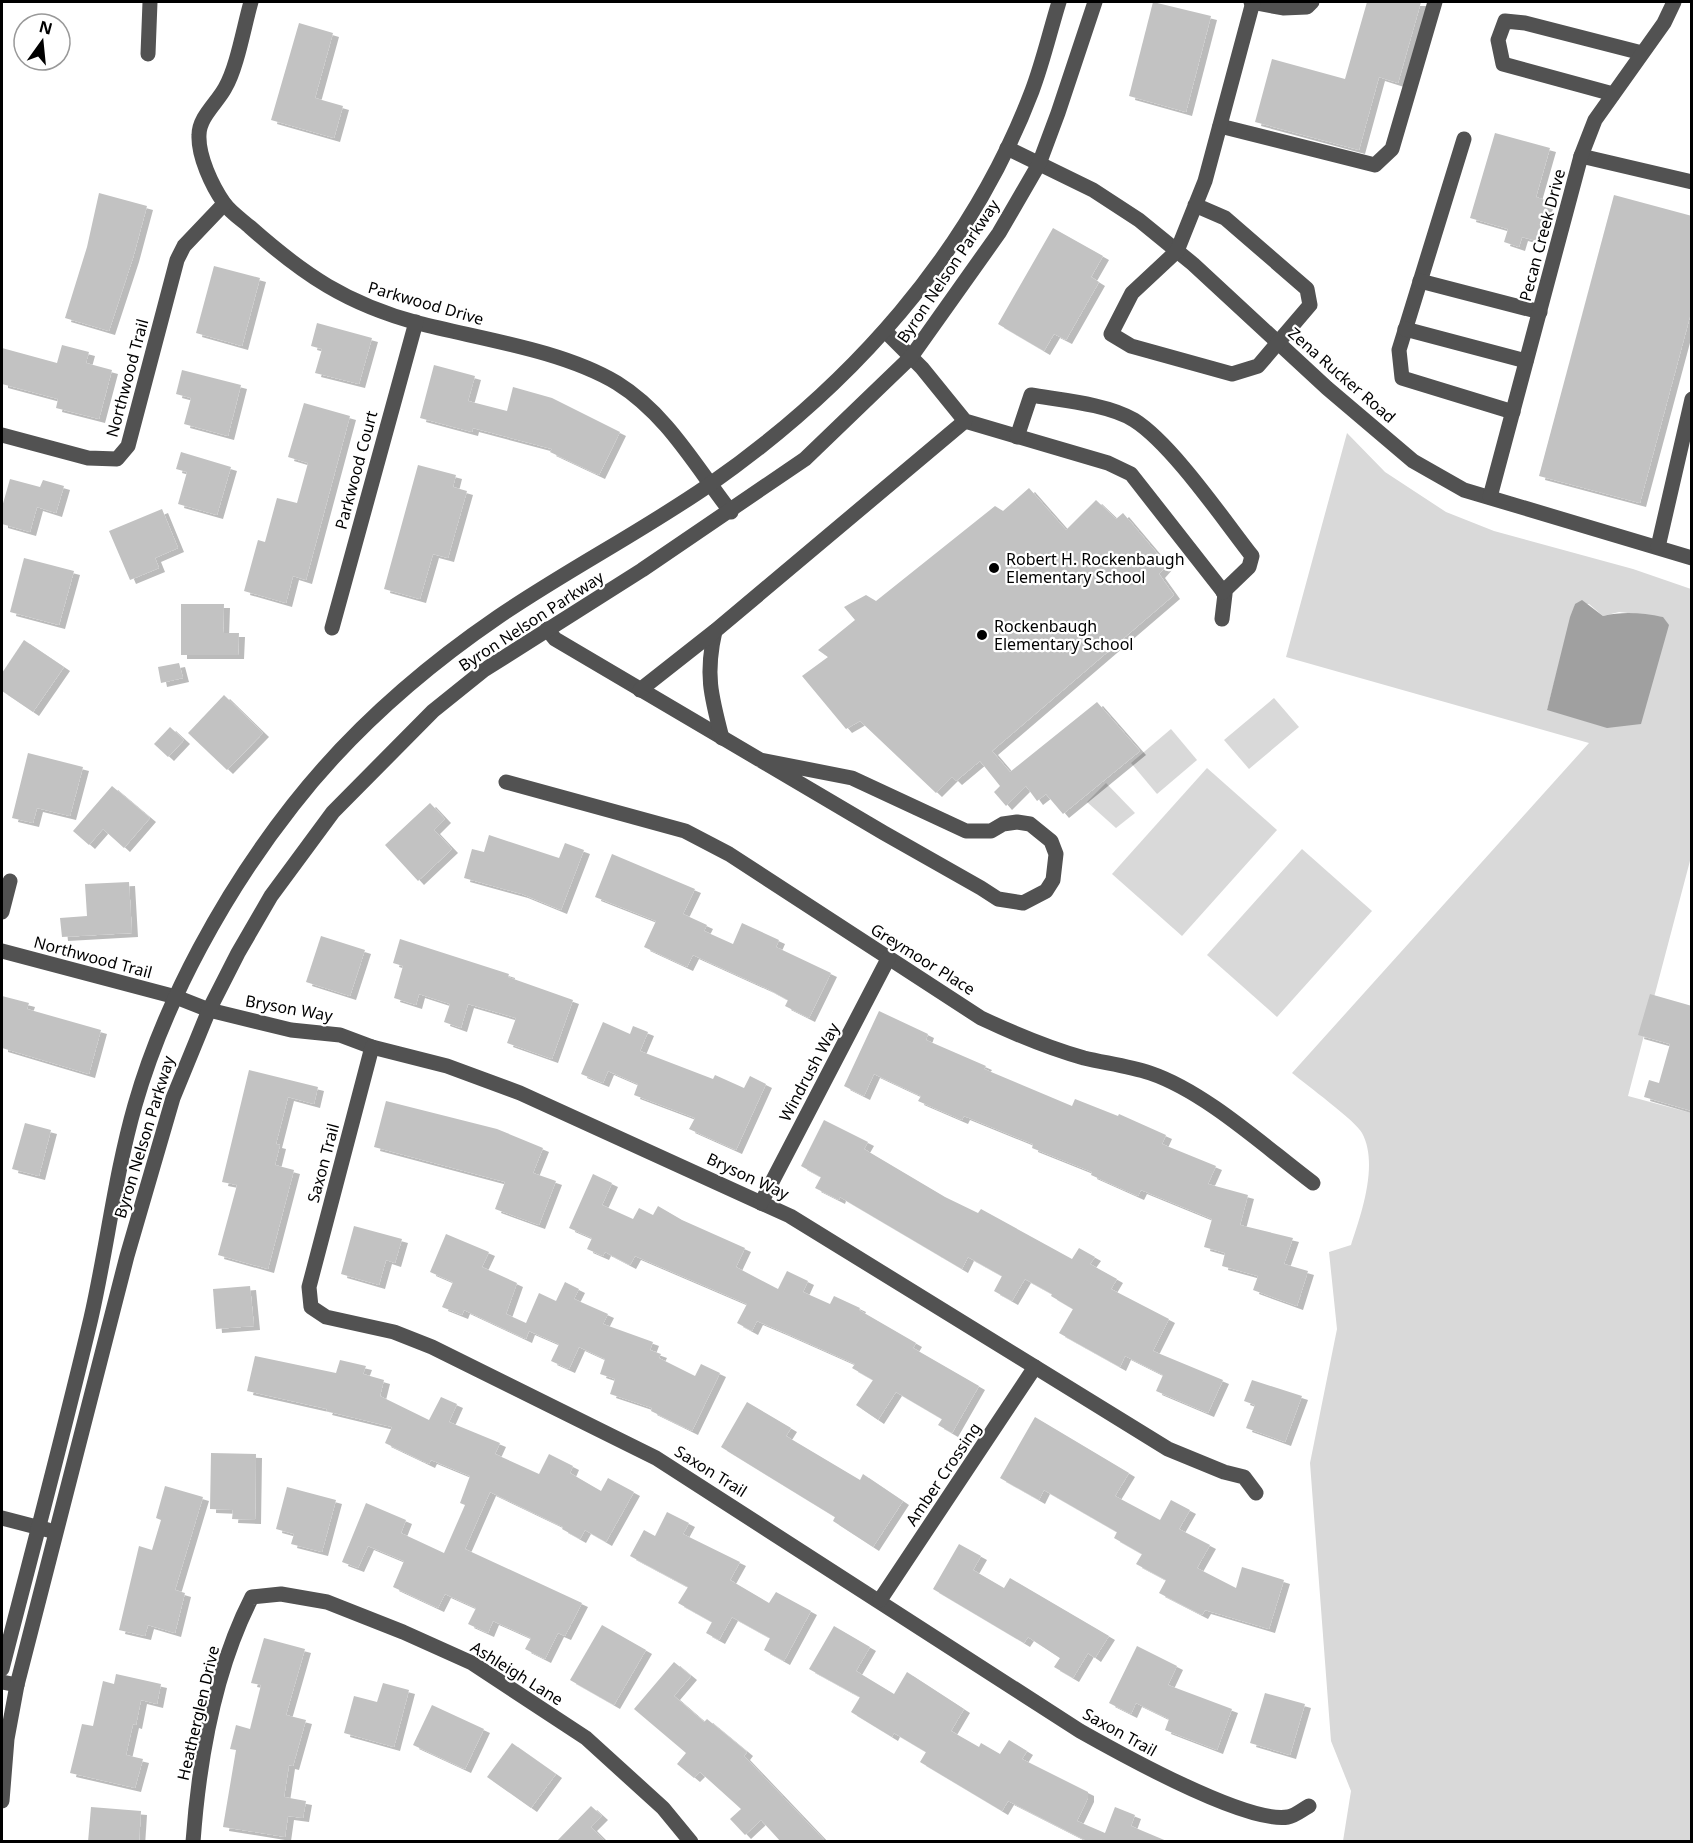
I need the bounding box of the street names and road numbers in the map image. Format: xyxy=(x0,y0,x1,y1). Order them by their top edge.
street label: Pecan Creek Drive xyxy=(1514,166,1570,304)
street label: Byron Nelson Parkway xyxy=(892,194,1005,347)
street label: Parkwood Drive xyxy=(366,276,486,330)
street label: Northwood Trail xyxy=(101,316,153,440)
street label: Zena Rucker Road xyxy=(1284,322,1400,428)
street label: Parkwood Court xyxy=(330,408,382,532)
street label: Byron Nelson Parkway xyxy=(454,565,608,676)
street label: Greymoor Place xyxy=(867,918,979,1000)
street label: Northwood Trail xyxy=(31,931,155,983)
street label: Bryson Way xyxy=(244,990,335,1027)
street label: Windrush Way xyxy=(774,1018,845,1125)
street label: Byron Nelson Parkway xyxy=(109,1052,179,1221)
street label: Saxon Trail xyxy=(302,1121,344,1205)
street label: Bryson Way xyxy=(703,1147,793,1205)
street label: Amber Crossing xyxy=(900,1418,986,1530)
street label: Saxon Trail xyxy=(671,1440,751,1502)
street label: Ashleigh Lane xyxy=(467,1636,567,1710)
street label: Heatherglen Drive xyxy=(172,1643,224,1783)
street label: Saxon Trail xyxy=(1079,1703,1161,1761)

